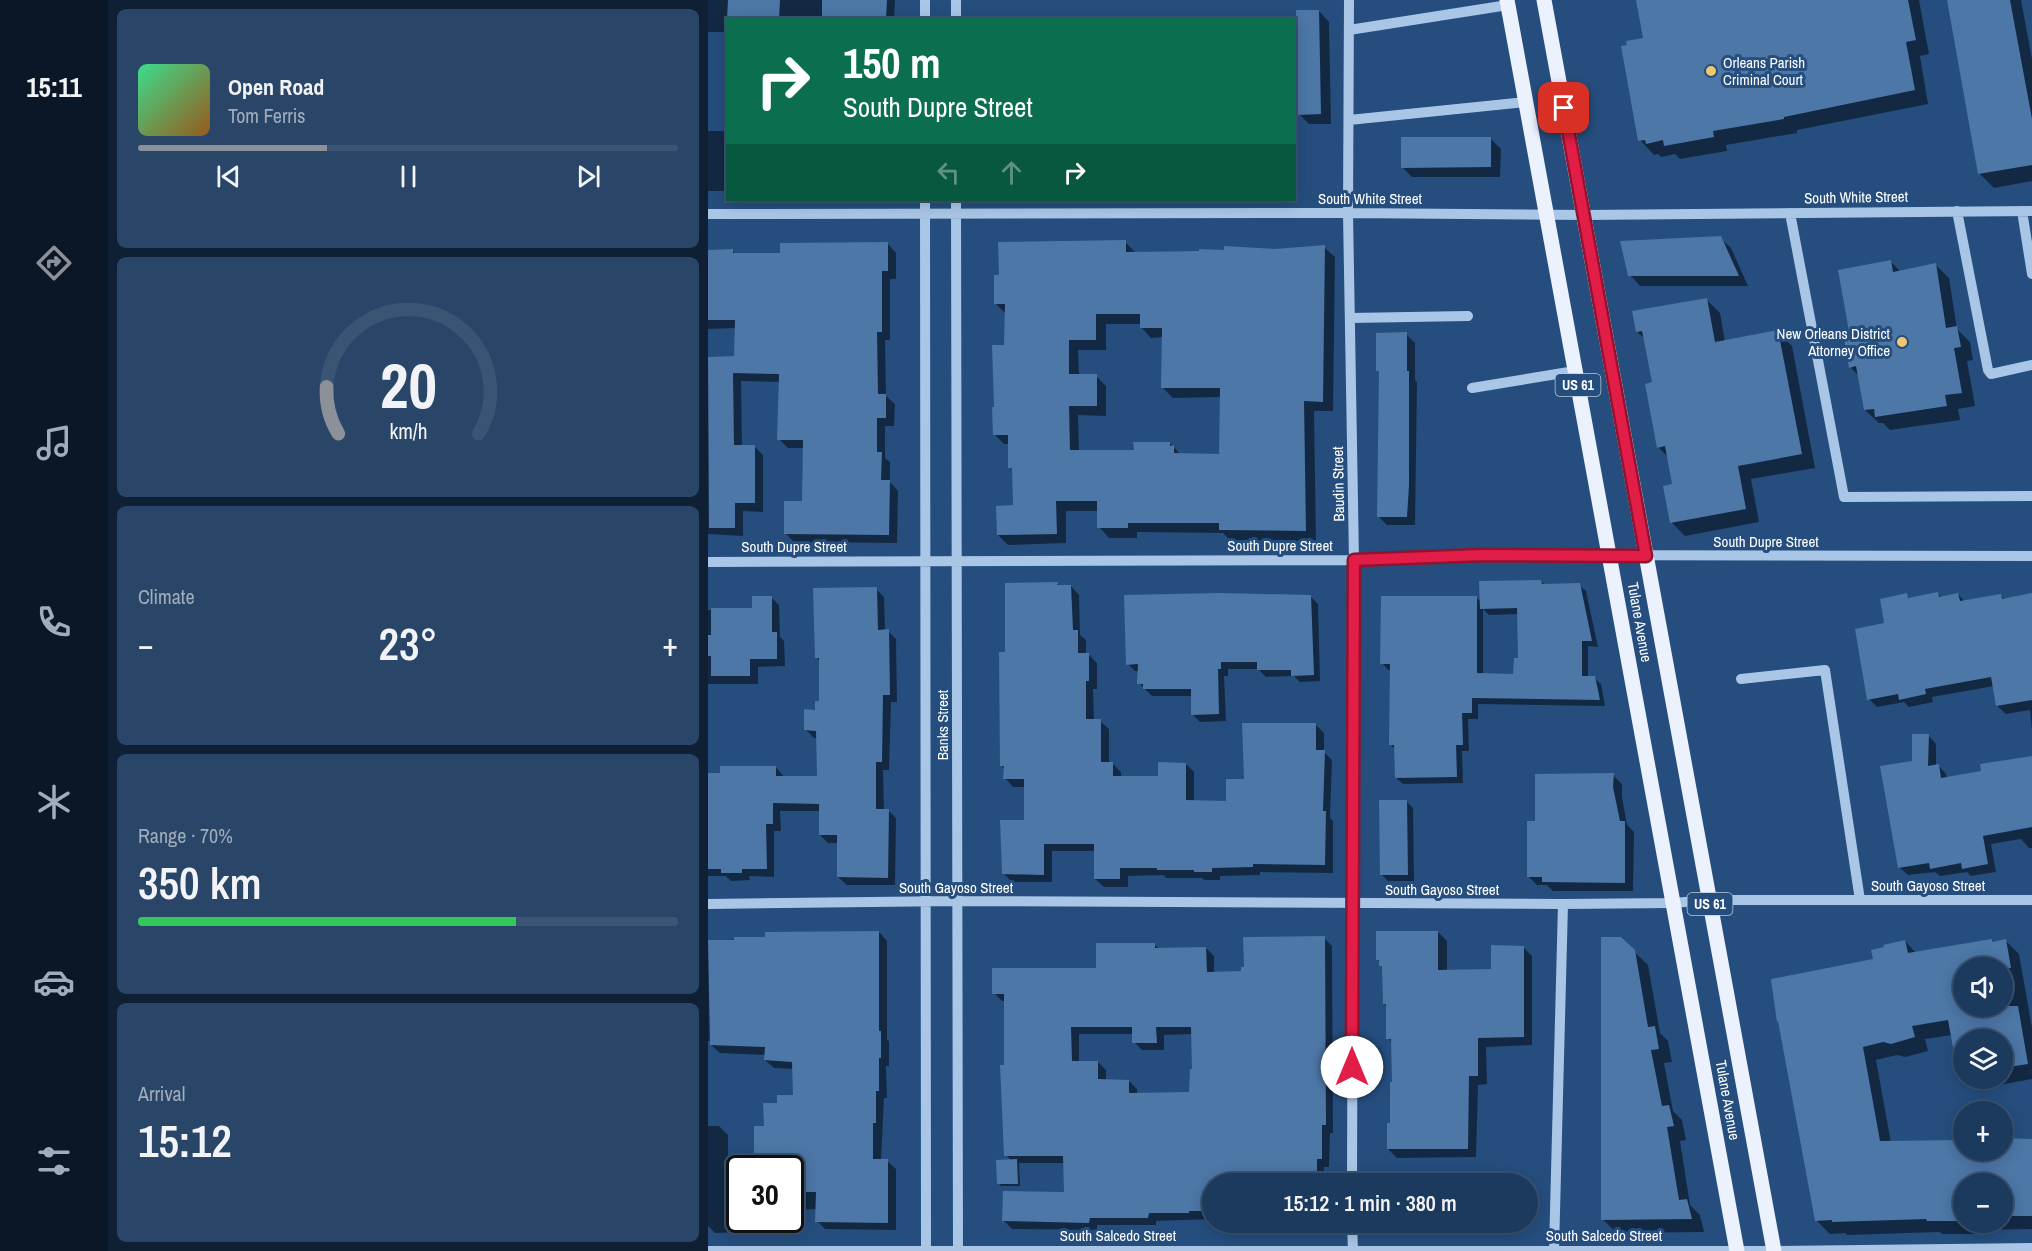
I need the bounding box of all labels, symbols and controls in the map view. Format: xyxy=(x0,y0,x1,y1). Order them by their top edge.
text: 150 m xyxy=(843,35,941,91)
icon: right xyxy=(744,42,822,120)
place label: Orleans Parish Criminal Court xyxy=(1723,52,1805,90)
marker: Orleans Parish Criminal Court xyxy=(1704,64,1718,78)
text: 15:11 xyxy=(26,69,82,105)
text: Open Road xyxy=(228,72,324,102)
pin xyxy=(1538,82,1589,133)
text: South Dupre Street xyxy=(843,89,1033,125)
icon: arrive xyxy=(1547,91,1580,124)
text: Tom Ferris xyxy=(228,102,306,129)
icon: left xyxy=(932,156,965,189)
icon: ahead xyxy=(995,156,1028,189)
icon: right xyxy=(1058,156,1091,189)
icon: previous xyxy=(212,160,245,193)
icon: pause xyxy=(392,160,425,193)
icon: next xyxy=(572,160,605,193)
street label: South White Street xyxy=(1804,186,1909,208)
street label: South White Street xyxy=(1318,188,1423,209)
icon: directions xyxy=(33,242,75,284)
place label: New Orleans District Attorney Office xyxy=(1777,323,1891,361)
marker: New Orleans District Attorney Office xyxy=(1895,335,1909,349)
text: 20 xyxy=(380,343,436,427)
road number: US 61 xyxy=(1556,374,1600,396)
text: km/h xyxy=(389,418,427,447)
icon: music xyxy=(33,422,75,464)
street label: Baudin Street xyxy=(1327,446,1349,522)
street label: South Dupre Street xyxy=(1713,531,1819,552)
street label: South Dupre Street xyxy=(1227,535,1333,556)
street label: South Dupre Street xyxy=(741,536,847,557)
street label: Tulane Avenue xyxy=(1623,580,1657,664)
text: Climate xyxy=(138,583,195,610)
icon: phone xyxy=(33,601,75,643)
text: 23° xyxy=(378,613,438,674)
text: − xyxy=(138,622,154,666)
text: + xyxy=(662,622,678,666)
street label: Banks Street xyxy=(932,689,953,760)
icon: climate xyxy=(33,781,75,823)
text: Range · 70% xyxy=(138,822,233,849)
text: 350 km xyxy=(138,852,262,913)
street label: South Gayoso Street xyxy=(1871,875,1986,896)
street label: South Gayoso Street xyxy=(899,877,1014,898)
street label: South Gayoso Street xyxy=(1385,879,1500,900)
road number: US 61 xyxy=(1688,893,1732,915)
map controls xyxy=(1953,957,2013,1233)
button: sound xyxy=(1953,957,2013,1017)
icon: car xyxy=(33,961,75,1003)
button: layers xyxy=(1953,1029,2013,1089)
position arrow xyxy=(1320,1035,1384,1099)
street label: Tulane Avenue xyxy=(1711,1058,1745,1142)
text: Arrival xyxy=(138,1080,185,1107)
button: + xyxy=(1953,1101,2013,1161)
text: 15:12 xyxy=(138,1110,232,1171)
icon: filters xyxy=(33,1140,75,1182)
speed limit sign: 30 xyxy=(726,1155,804,1233)
button: − xyxy=(1953,1173,2013,1233)
text: 15:12 · 1 min · 380 m xyxy=(1283,1188,1457,1218)
street label: South Salcedo Street xyxy=(1060,1225,1177,1246)
street label: South Salcedo Street xyxy=(1546,1225,1663,1246)

